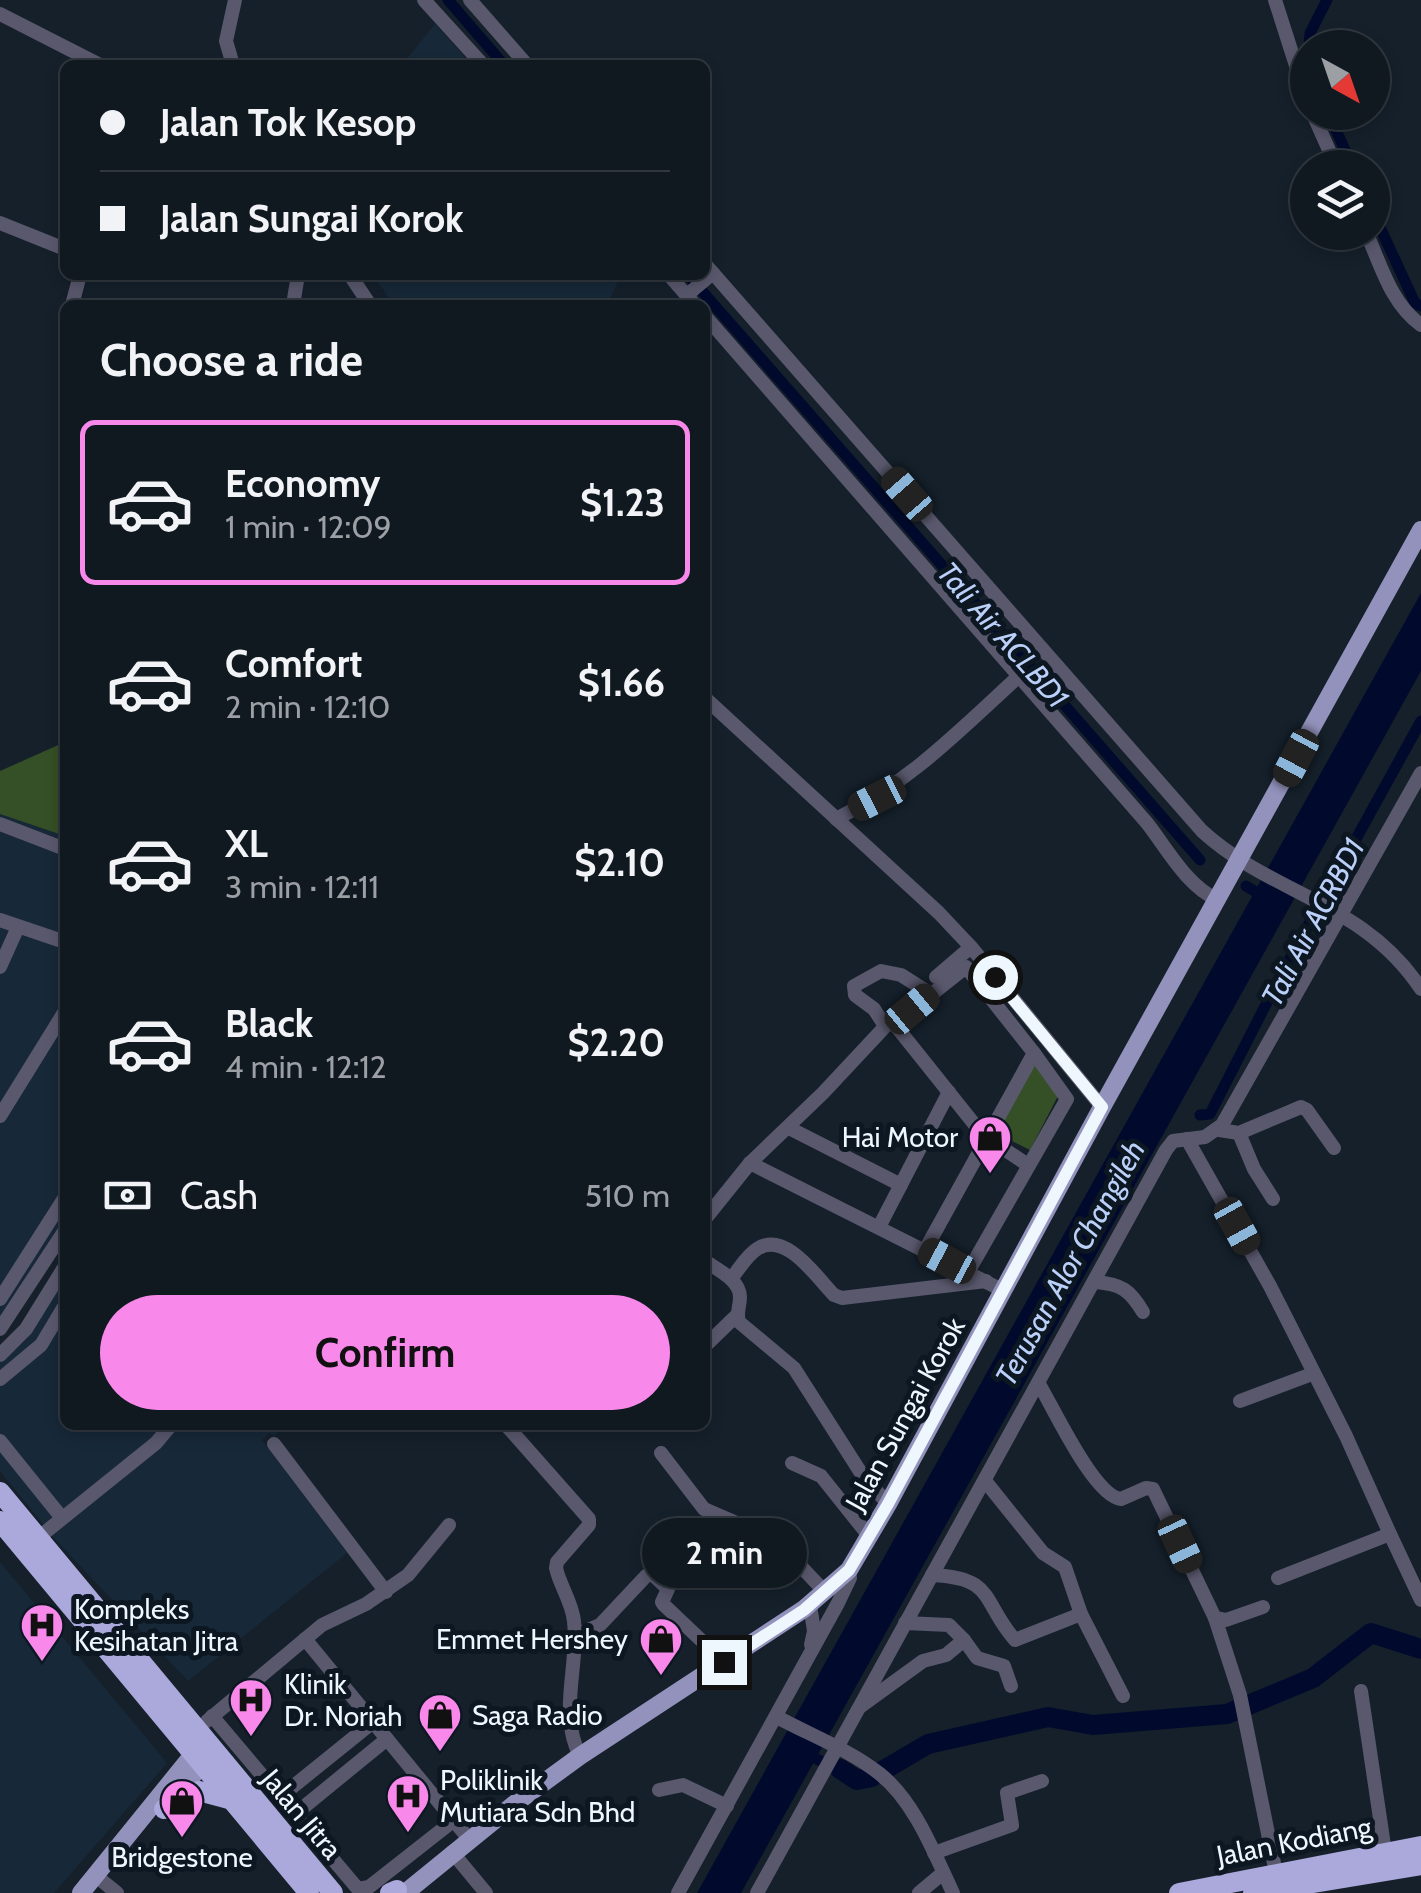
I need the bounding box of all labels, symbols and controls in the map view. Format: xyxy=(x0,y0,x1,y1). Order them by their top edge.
north arrow xyxy=(1290,30,1390,130)
map controls xyxy=(1290,30,1390,250)
text: Jalan Tok Kesop xyxy=(160,99,416,146)
button: layers xyxy=(1290,150,1390,250)
text: Jalan Sungai Korok xyxy=(160,195,464,242)
text: Choose a ride xyxy=(100,333,363,387)
icon: car xyxy=(105,458,195,548)
text: Economy xyxy=(225,460,380,507)
car xyxy=(876,462,938,526)
text: $1.23 xyxy=(580,479,665,526)
text: 1 min · 12:09 xyxy=(225,507,392,546)
water label: Tali Air ACLBD1 xyxy=(929,554,1077,716)
icon: car xyxy=(105,638,195,728)
text: Comfort xyxy=(225,640,362,687)
text: $1.66 xyxy=(578,659,665,706)
text: 2 min · 12:10 xyxy=(225,687,390,726)
car xyxy=(1269,724,1323,792)
car xyxy=(843,771,911,825)
icon: car xyxy=(105,818,195,908)
text: XL xyxy=(225,820,268,867)
water label: Tali Air ACRBD1 xyxy=(1253,832,1373,1012)
text: $2.10 xyxy=(574,839,665,886)
text: 3 min · 12:11 xyxy=(225,867,379,906)
route start xyxy=(973,955,1018,1000)
car xyxy=(879,978,945,1040)
icon: car xyxy=(105,998,195,1088)
text: Black xyxy=(225,1000,313,1047)
text: $2.20 xyxy=(567,1019,665,1066)
text: 4 min · 12:12 xyxy=(225,1047,387,1086)
shop icon: Hai Motor xyxy=(967,1114,1013,1175)
place label: Hai Motor xyxy=(842,1120,958,1154)
water label: Terusan Alor Changileh xyxy=(987,1134,1153,1392)
icon: cash xyxy=(100,1168,155,1223)
text: Cash xyxy=(180,1172,258,1219)
text: 510 m xyxy=(585,1176,670,1215)
car xyxy=(1209,1192,1265,1260)
car xyxy=(913,1234,981,1288)
button: Confirm xyxy=(100,1295,670,1410)
street label: Jalan Sungai Korok xyxy=(837,1311,972,1517)
car xyxy=(1154,1510,1206,1578)
callout: 2 min xyxy=(642,1517,806,1587)
text: 2 min xyxy=(686,1533,763,1572)
place label: Kompleks Kesihatan Jitra xyxy=(74,1592,239,1658)
hospital icon: Kompleks Kesihatan Jitra xyxy=(19,1602,65,1663)
shop icon: Emmet Hershey xyxy=(638,1616,684,1677)
place label: Emmet Hershey xyxy=(436,1622,628,1656)
route end xyxy=(702,1640,747,1685)
place label: Klinik Dr. Noriah xyxy=(284,1667,402,1733)
hospital icon: Klinik Dr. Noriah xyxy=(228,1677,274,1738)
shop icon: Saga Radio xyxy=(417,1692,463,1753)
place label: Saga Radio xyxy=(472,1698,603,1732)
street label: Jalan Jitra xyxy=(254,1761,350,1866)
place label: Poliklinik Mutiara Sdn Bhd xyxy=(440,1763,635,1829)
hospital icon: Poliklinik Mutiara Sdn Bhd xyxy=(385,1773,431,1834)
shop icon: Bridgestone xyxy=(159,1778,205,1839)
street label: Jalan Kodiang xyxy=(1213,1809,1375,1873)
place label: Bridgestone xyxy=(111,1840,253,1874)

